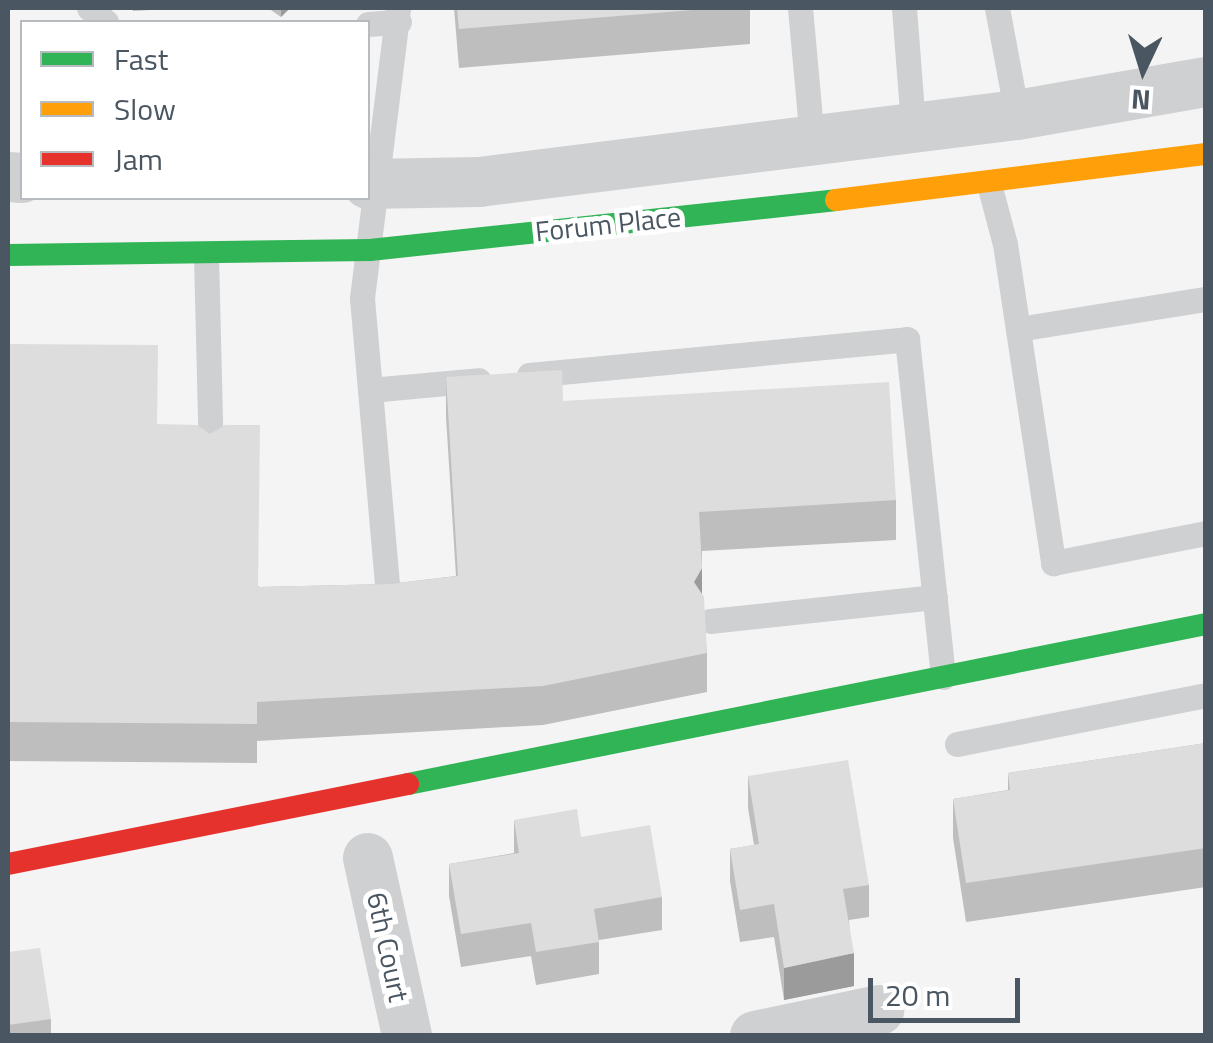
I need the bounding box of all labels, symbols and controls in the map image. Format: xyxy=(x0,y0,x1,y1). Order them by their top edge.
legend xyxy=(20,20,370,200)
north arrow xyxy=(1093,20,1193,120)
text: Fast xyxy=(114,36,168,82)
text: N xyxy=(1130,78,1152,123)
text: Slow xyxy=(114,86,176,132)
text: Jam xyxy=(114,136,163,182)
street label: Forum Place xyxy=(533,200,683,248)
street label: 6th Court xyxy=(360,889,416,1005)
scale bar xyxy=(873,958,1026,1020)
text: 20 m xyxy=(885,972,950,1018)

